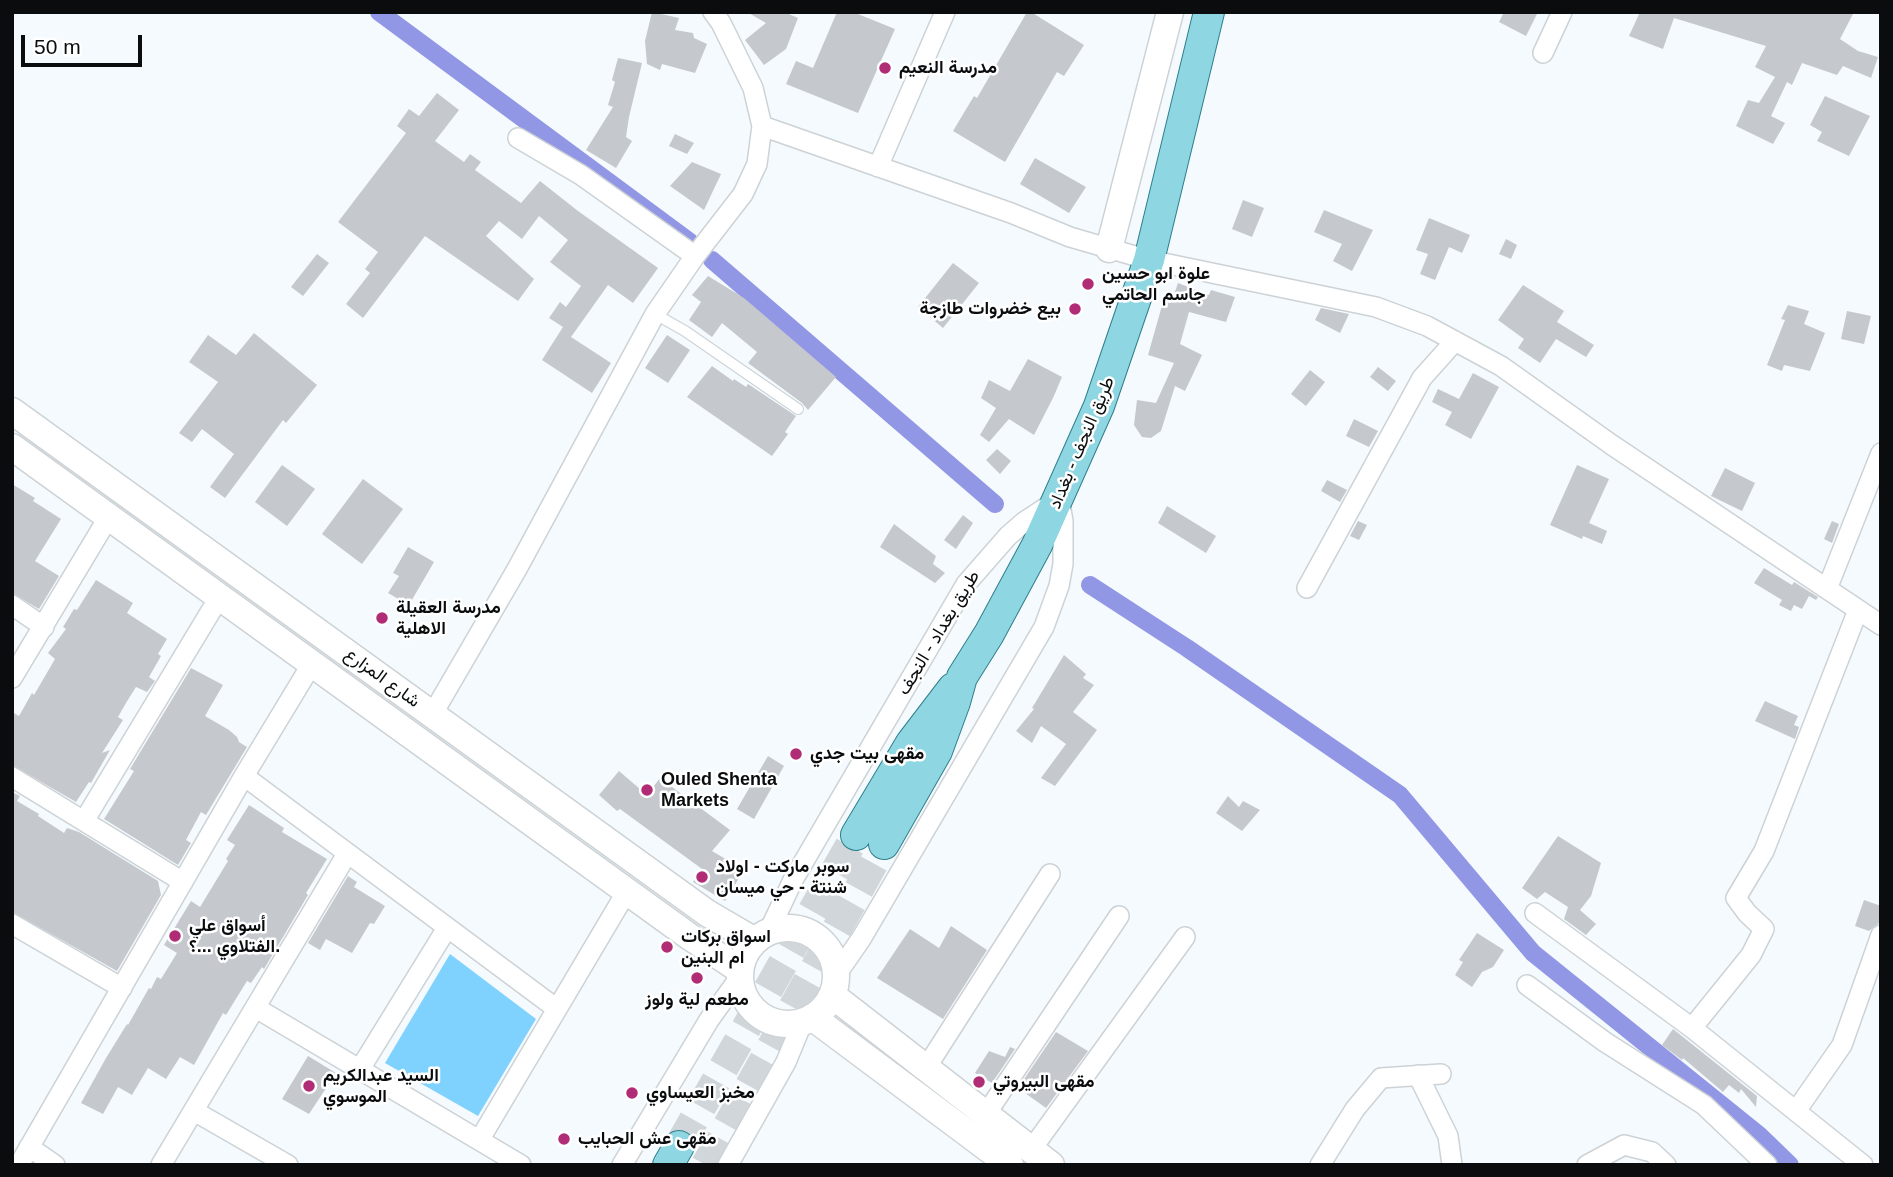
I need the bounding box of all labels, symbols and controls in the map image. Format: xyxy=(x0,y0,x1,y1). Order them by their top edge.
scale bar xyxy=(24,21,145,65)
text: 50 m xyxy=(34,35,81,58)
place label: مدرسة النعيم xyxy=(899,57,997,79)
marker: مدرسة النعيم xyxy=(877,60,893,76)
place label: علوة ابو حسين جاسم الحاتمي xyxy=(1102,263,1210,306)
marker: علوة ابو حسين جاسم الحاتمي xyxy=(1080,276,1096,292)
place label: بيع خضروات طازجة xyxy=(920,298,1061,320)
marker: بيع خضروات طازجة xyxy=(1067,301,1083,317)
street label: طريق النجف - بغداد xyxy=(1044,374,1120,512)
street label: طريق بغداد - النجف xyxy=(893,567,985,699)
place label: مدرسة العقيلة الاهلية xyxy=(396,597,501,640)
marker: مدرسة العقيلة الاهلية xyxy=(374,610,390,626)
street label: شارع المزارع xyxy=(340,643,424,713)
place label: مقهى بيت جدي xyxy=(810,743,924,765)
marker: مقهى بيت جدي xyxy=(788,746,804,762)
place label: Ouled Shenta Markets xyxy=(661,769,777,812)
marker: Ouled Shenta Markets xyxy=(639,782,655,798)
place label: سوبر ماركت - اولاد شنتة - حي ميسان xyxy=(716,856,849,898)
marker: سوبر ماركت - اولاد شنتة - حي ميسان xyxy=(694,869,710,885)
place label: أسواق علي الفتلاوي ...؟. xyxy=(189,915,280,958)
place label: اسواق بركات ام البنين xyxy=(681,926,771,968)
marker: أسواق علي الفتلاوي ...؟. xyxy=(167,928,183,944)
marker: اسواق بركات ام البنين xyxy=(659,939,675,955)
marker: مطعم لية ولوز xyxy=(689,970,705,986)
place label: مطعم لية ولوز xyxy=(645,989,749,1011)
place label: السيد عبدالكريم الموسوي xyxy=(323,1065,439,1108)
place label: مقهى البيروتي xyxy=(993,1071,1095,1093)
marker: مقهى البيروتي xyxy=(971,1074,987,1090)
marker: السيد عبدالكريم الموسوي xyxy=(301,1078,317,1094)
place label: مخبز العيساوي xyxy=(646,1082,755,1104)
marker: مخبز العيساوي xyxy=(624,1085,640,1101)
place label: مقهى عش الحبايب xyxy=(578,1128,716,1150)
marker: مقهى عش الحبايب xyxy=(556,1131,572,1147)

